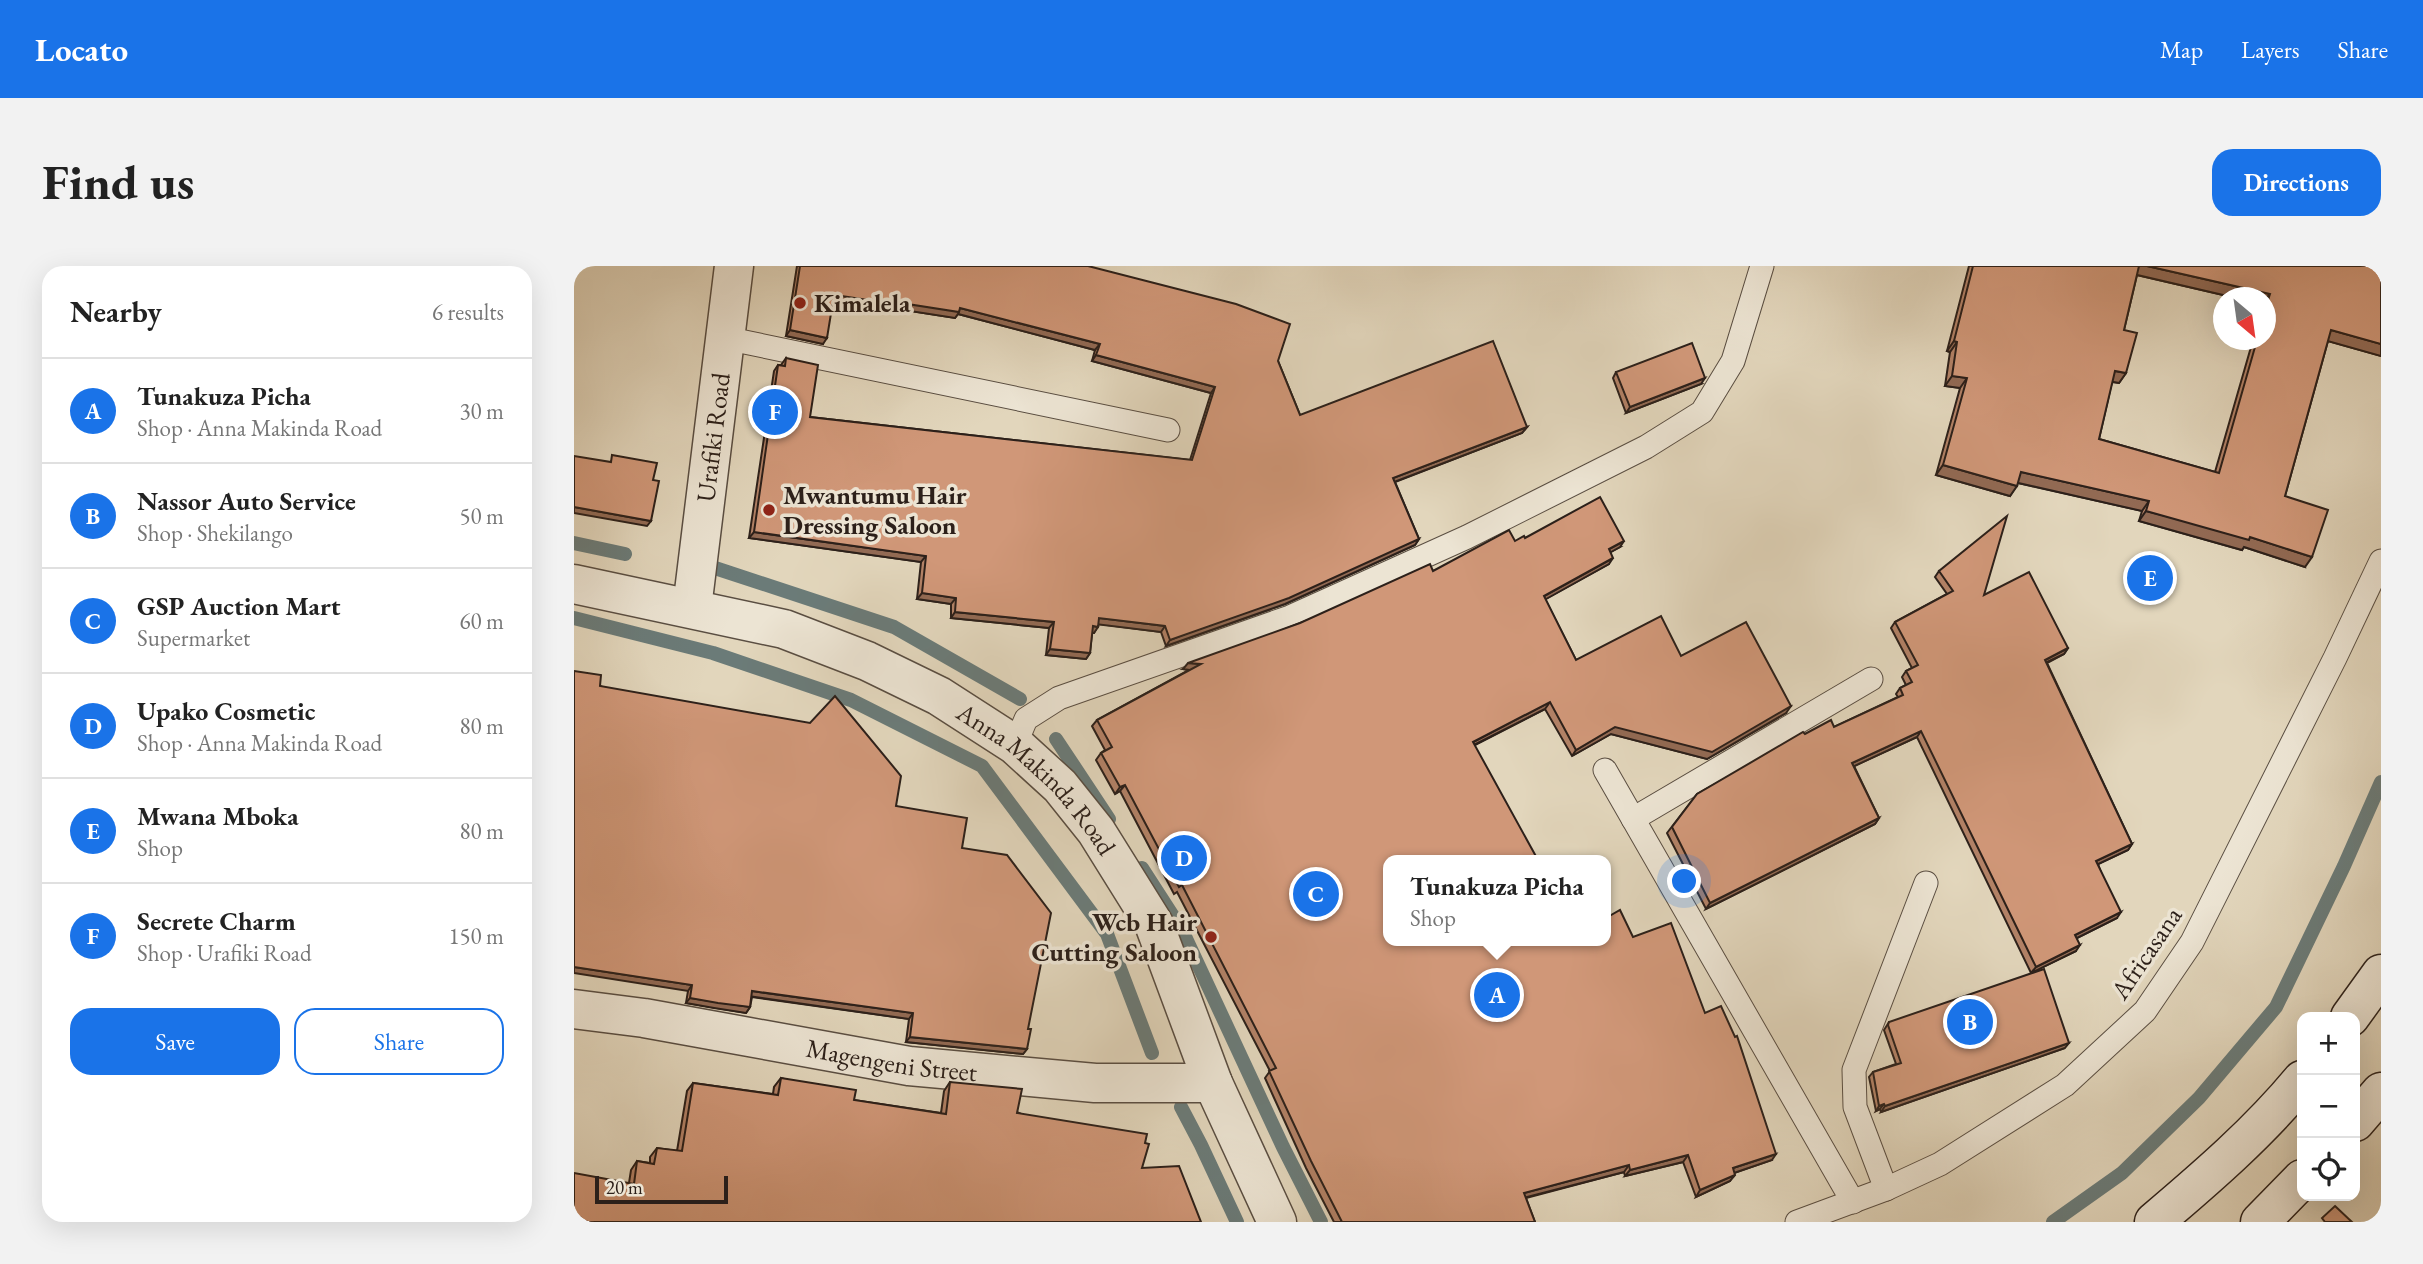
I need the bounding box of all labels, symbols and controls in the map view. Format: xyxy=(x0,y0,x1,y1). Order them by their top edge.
text: Locato xyxy=(35,28,128,71)
text: Map xyxy=(2160,34,2203,65)
text: Layers xyxy=(2241,34,2300,65)
text: Share xyxy=(2338,34,2388,65)
button: Directions xyxy=(2212,149,2381,216)
text: Find us xyxy=(42,150,194,214)
place label: Kimalela xyxy=(814,286,911,320)
north arrow xyxy=(2213,287,2276,350)
text: Nearby xyxy=(70,292,162,331)
marker: Kimalela xyxy=(792,295,808,311)
text: 6 results xyxy=(432,297,504,327)
street label: Urafiki Road xyxy=(688,370,738,504)
text: Tunakuza Picha xyxy=(137,379,311,413)
pin: F xyxy=(752,386,798,438)
text: A xyxy=(85,396,101,426)
text: 30 m xyxy=(459,396,504,426)
text: Shop · Anna Makinda Road xyxy=(137,413,382,443)
place label: Mwantumu Hair Dressing Saloon xyxy=(783,478,967,542)
text: Nassor Auto Service xyxy=(137,484,356,518)
text: B xyxy=(86,501,100,531)
text: 50 m xyxy=(459,501,504,531)
marker: Mwantumu Hair Dressing Saloon xyxy=(761,502,777,518)
text: Shop · Shekilango xyxy=(137,518,293,548)
pin: E xyxy=(2127,552,2173,604)
text: GSP Auction Mart xyxy=(137,589,341,623)
text: C xyxy=(85,606,101,636)
text: 60 m xyxy=(459,606,504,636)
text: Supermarket xyxy=(137,623,250,653)
text: Upako Cosmetic xyxy=(137,694,315,728)
street label: Anna Makinda Road xyxy=(949,694,1124,862)
text: D xyxy=(84,711,102,741)
text: 80 m xyxy=(459,711,504,741)
text: Shop · Anna Makinda Road xyxy=(137,728,382,758)
text: Mwana Mboka xyxy=(137,799,299,833)
text: E xyxy=(86,816,100,846)
text: 80 m xyxy=(459,816,504,846)
pin: D xyxy=(1161,832,1207,884)
text: Shop xyxy=(137,833,183,863)
popup xyxy=(1383,855,1611,946)
your location xyxy=(1667,864,1701,898)
pin: C xyxy=(1293,868,1339,920)
text: Tunakuza Picha xyxy=(1410,869,1584,903)
street label: Africasana xyxy=(2102,900,2190,1007)
text: Shop xyxy=(1410,903,1456,933)
text: Secrete Charm xyxy=(137,904,296,938)
place label: Wcb Hair Cutting Saloon xyxy=(1031,905,1197,969)
text: F xyxy=(87,921,99,951)
text: 150 m xyxy=(448,921,504,951)
marker: Wcb Hair Cutting Saloon xyxy=(1203,929,1219,945)
text: Shop · Urafiki Road xyxy=(137,938,312,968)
pin: A xyxy=(1474,969,1520,1021)
pin: B xyxy=(1947,996,1993,1048)
button: Save xyxy=(70,1008,280,1075)
button: Share xyxy=(294,1008,504,1075)
map controls xyxy=(2297,1012,2360,1201)
button: + xyxy=(2297,1012,2360,1075)
street label: Magengeni Street xyxy=(804,1031,979,1089)
button: − xyxy=(2297,1075,2360,1138)
button: locate xyxy=(2297,1138,2360,1201)
scale bar xyxy=(595,1173,728,1205)
text: 20 m xyxy=(606,1175,643,1200)

